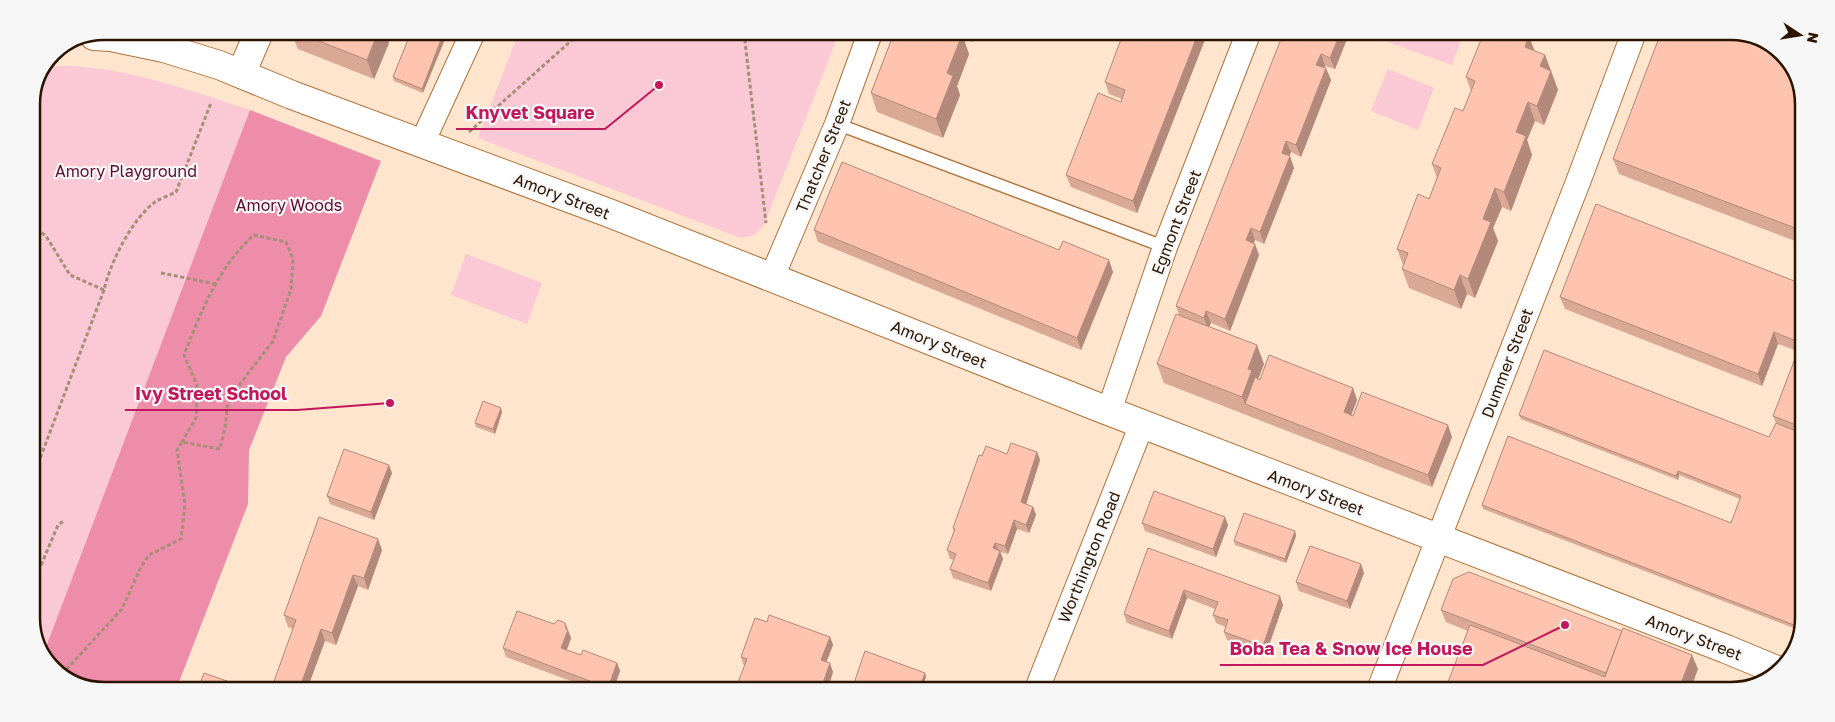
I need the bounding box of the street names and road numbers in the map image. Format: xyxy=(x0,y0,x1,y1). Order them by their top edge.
street label: Thatcher Street xyxy=(791,96,855,216)
street label: Egmont Street xyxy=(1147,167,1205,277)
street label: Amory Street xyxy=(511,168,613,224)
street label: Dummer Street xyxy=(1477,305,1537,421)
street label: Amory Street xyxy=(888,316,990,372)
street label: Amory Street xyxy=(1265,464,1367,520)
street label: Worthington Road xyxy=(1053,488,1125,626)
street label: Amory Street xyxy=(1643,609,1745,665)

